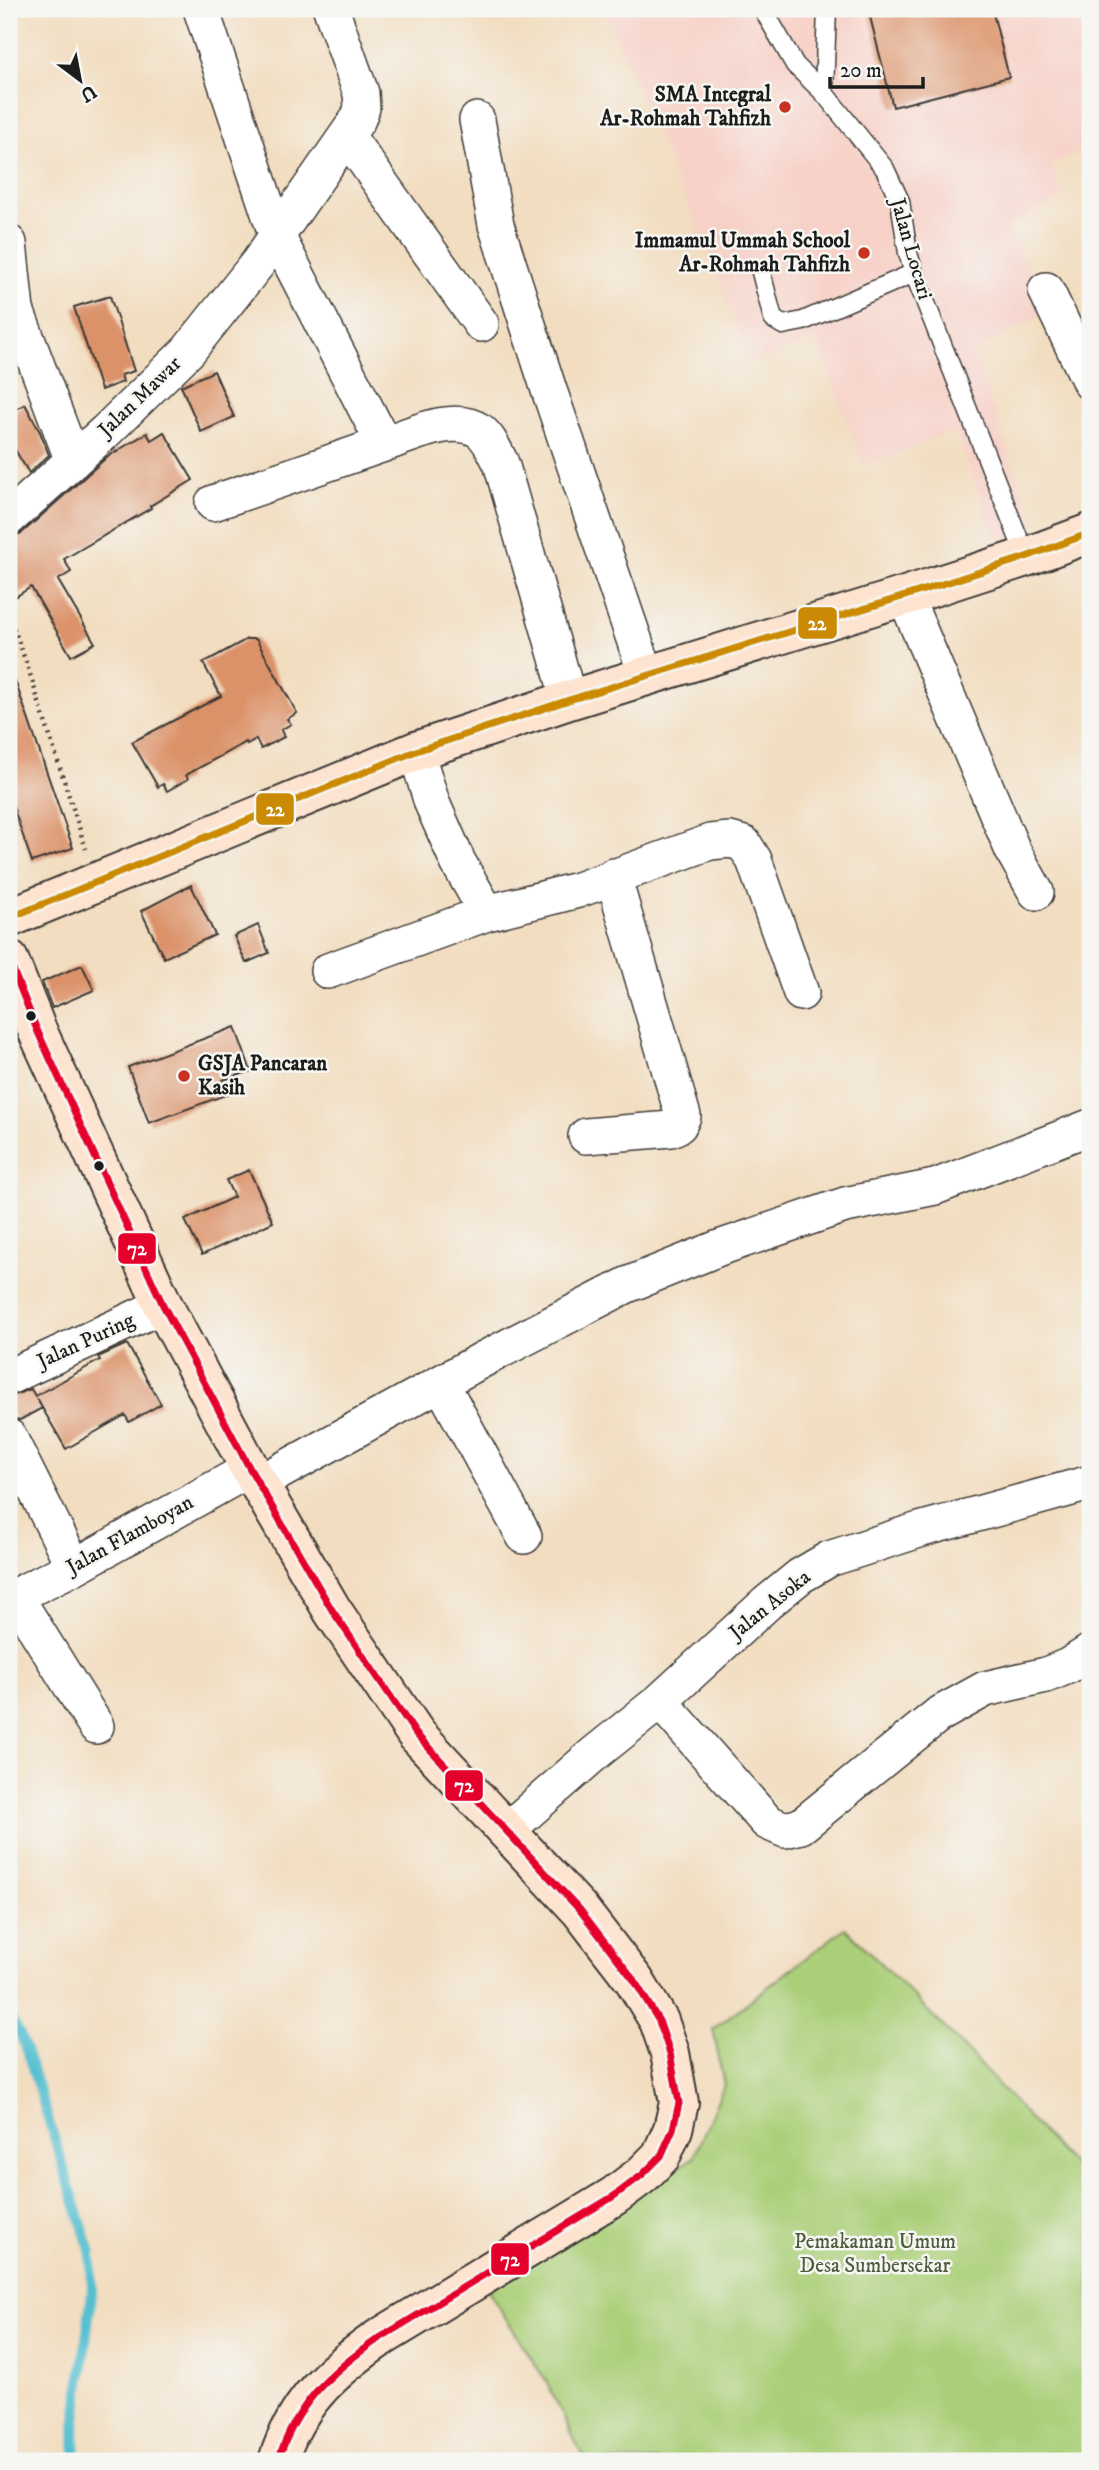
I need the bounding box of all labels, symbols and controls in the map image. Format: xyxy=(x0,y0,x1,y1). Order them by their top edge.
north arrow xyxy=(46,46,116,116)
scale bar xyxy=(830,46,922,90)
text: 20 m xyxy=(840,58,882,84)
text: U xyxy=(76,79,101,107)
place label: SMA Integral Ar-Rohmah Tahfizh xyxy=(599,82,772,132)
marker: SMA Integral Ar-Rohmah Tahfizh xyxy=(777,99,793,115)
street label: Jalan Locari xyxy=(884,193,938,303)
place label: Immamul Ummah School Ar-Rohmah Tahfizh xyxy=(635,228,851,278)
marker: Immamul Ummah School Ar-Rohmah Tahfizh xyxy=(856,245,872,261)
street label: Jalan Mawar xyxy=(91,351,187,444)
line badge: 22 xyxy=(797,606,838,640)
text: 22 xyxy=(808,613,827,636)
line badge: 22 xyxy=(255,792,295,826)
text: 22 xyxy=(266,799,285,822)
unlabelled marker xyxy=(24,1009,38,1023)
place label: GSJA Pancaran Kasih xyxy=(198,1051,328,1101)
marker: GSJA Pancaran Kasih xyxy=(176,1068,192,1084)
unlabelled marker xyxy=(92,1159,106,1173)
line badge: 72 xyxy=(117,1232,157,1265)
text: 72 xyxy=(127,1238,147,1261)
street label: Jalan Puring xyxy=(31,1307,139,1376)
street label: Jalan Flamboyan xyxy=(60,1489,198,1582)
street label: Jalan Asoka xyxy=(722,1564,816,1647)
line badge: 72 xyxy=(444,1769,484,1802)
text: 72 xyxy=(454,1775,474,1798)
park label: Pemakaman Umum Desa Sumbersekar xyxy=(794,2229,956,2279)
line badge: 72 xyxy=(490,2242,530,2276)
text: 72 xyxy=(500,2249,520,2272)

